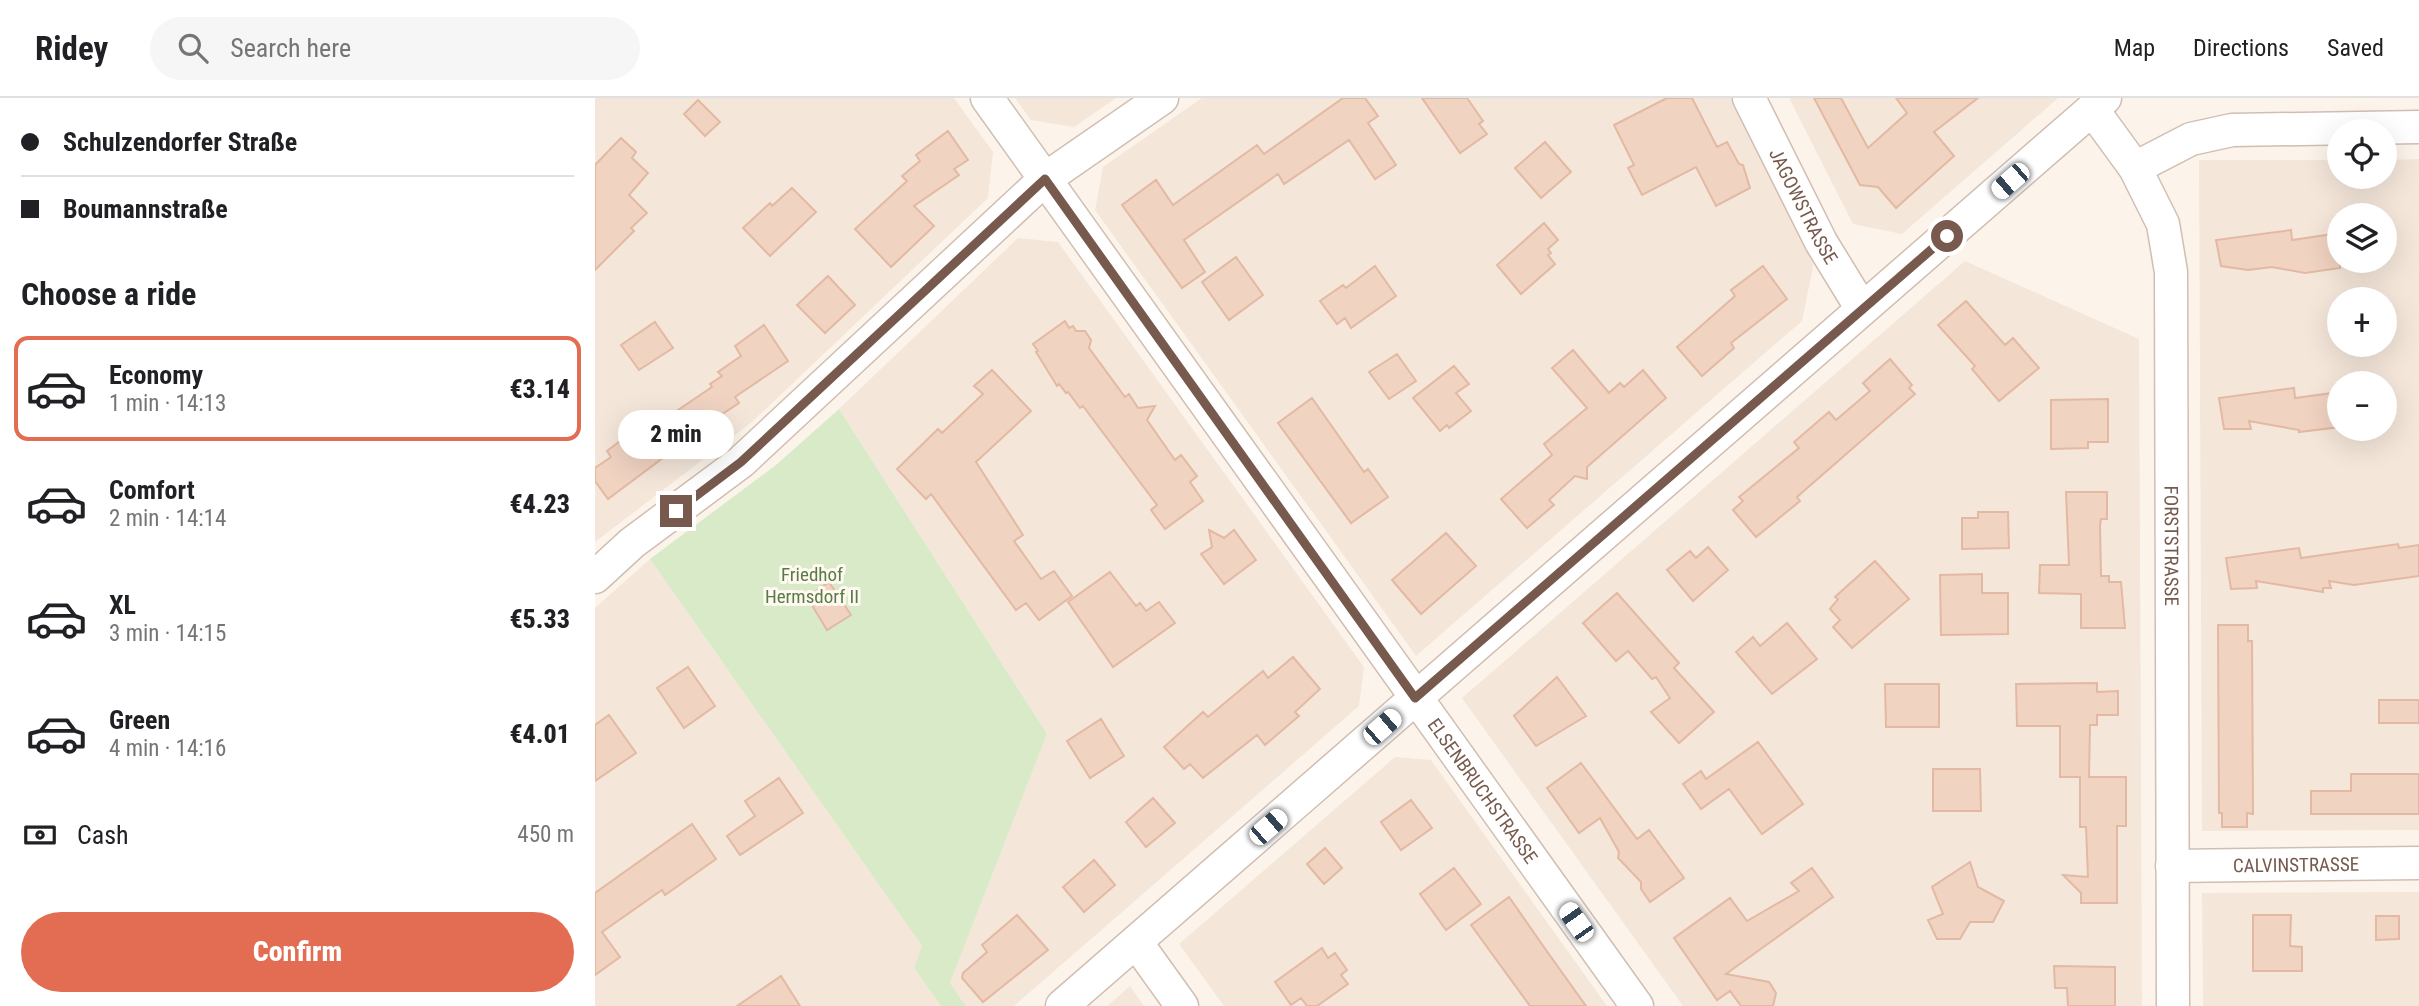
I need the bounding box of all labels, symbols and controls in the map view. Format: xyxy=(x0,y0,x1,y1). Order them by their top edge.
search box xyxy=(150,17,640,80)
text: Ridey xyxy=(35,29,108,68)
icon: search xyxy=(174,29,212,67)
text: Search here xyxy=(230,33,351,63)
text: Map xyxy=(2114,34,2155,62)
text: Directions xyxy=(2193,34,2289,62)
text: Saved xyxy=(2327,34,2384,62)
map controls xyxy=(2327,119,2397,441)
button: locate xyxy=(2327,119,2397,189)
text: Schulzendorfer Straße xyxy=(63,127,297,157)
street label: JAGOWSTRASSE xyxy=(1764,144,1843,268)
car xyxy=(1988,159,2033,203)
text: Boumannstraße xyxy=(63,194,228,224)
button: layers xyxy=(2327,203,2397,273)
route start xyxy=(1931,220,1963,252)
text: Choose a ride xyxy=(21,275,196,313)
button: + xyxy=(2327,287,2397,357)
icon: car xyxy=(25,357,88,420)
text: Economy xyxy=(109,360,203,390)
button: − xyxy=(2327,371,2397,441)
text: €3.14 xyxy=(509,374,570,404)
text: 1 min · 14:13 xyxy=(109,390,226,417)
callout: 2 min xyxy=(618,410,734,458)
text: 2 min xyxy=(650,421,702,448)
icon: car xyxy=(25,472,88,535)
text: Comfort xyxy=(109,475,195,505)
street label: FORSTSTRASSE xyxy=(2160,486,2183,606)
text: €4.23 xyxy=(509,489,570,519)
route end xyxy=(660,495,692,527)
text: 2 min · 14:14 xyxy=(109,505,226,532)
park label: Friedhof Hermsdorf II xyxy=(765,563,859,608)
icon: car xyxy=(25,587,88,650)
text: XL xyxy=(109,590,136,620)
text: €5.33 xyxy=(509,604,570,634)
text: 3 min · 14:15 xyxy=(109,620,226,647)
icon: car xyxy=(25,702,88,765)
text: Green xyxy=(109,705,170,735)
car xyxy=(1360,705,1405,749)
street label: ELSENBRUCHSTRASSE xyxy=(1423,714,1543,868)
text: €4.01 xyxy=(509,719,570,749)
text: 4 min · 14:16 xyxy=(109,735,226,762)
car xyxy=(1246,805,1291,849)
icon: cash xyxy=(21,816,59,854)
text: Cash xyxy=(77,820,129,850)
text: 450 m xyxy=(517,821,574,848)
street label: CALVINSTRASSE xyxy=(2233,852,2359,877)
car xyxy=(1556,899,1597,945)
button: Confirm xyxy=(21,912,574,992)

